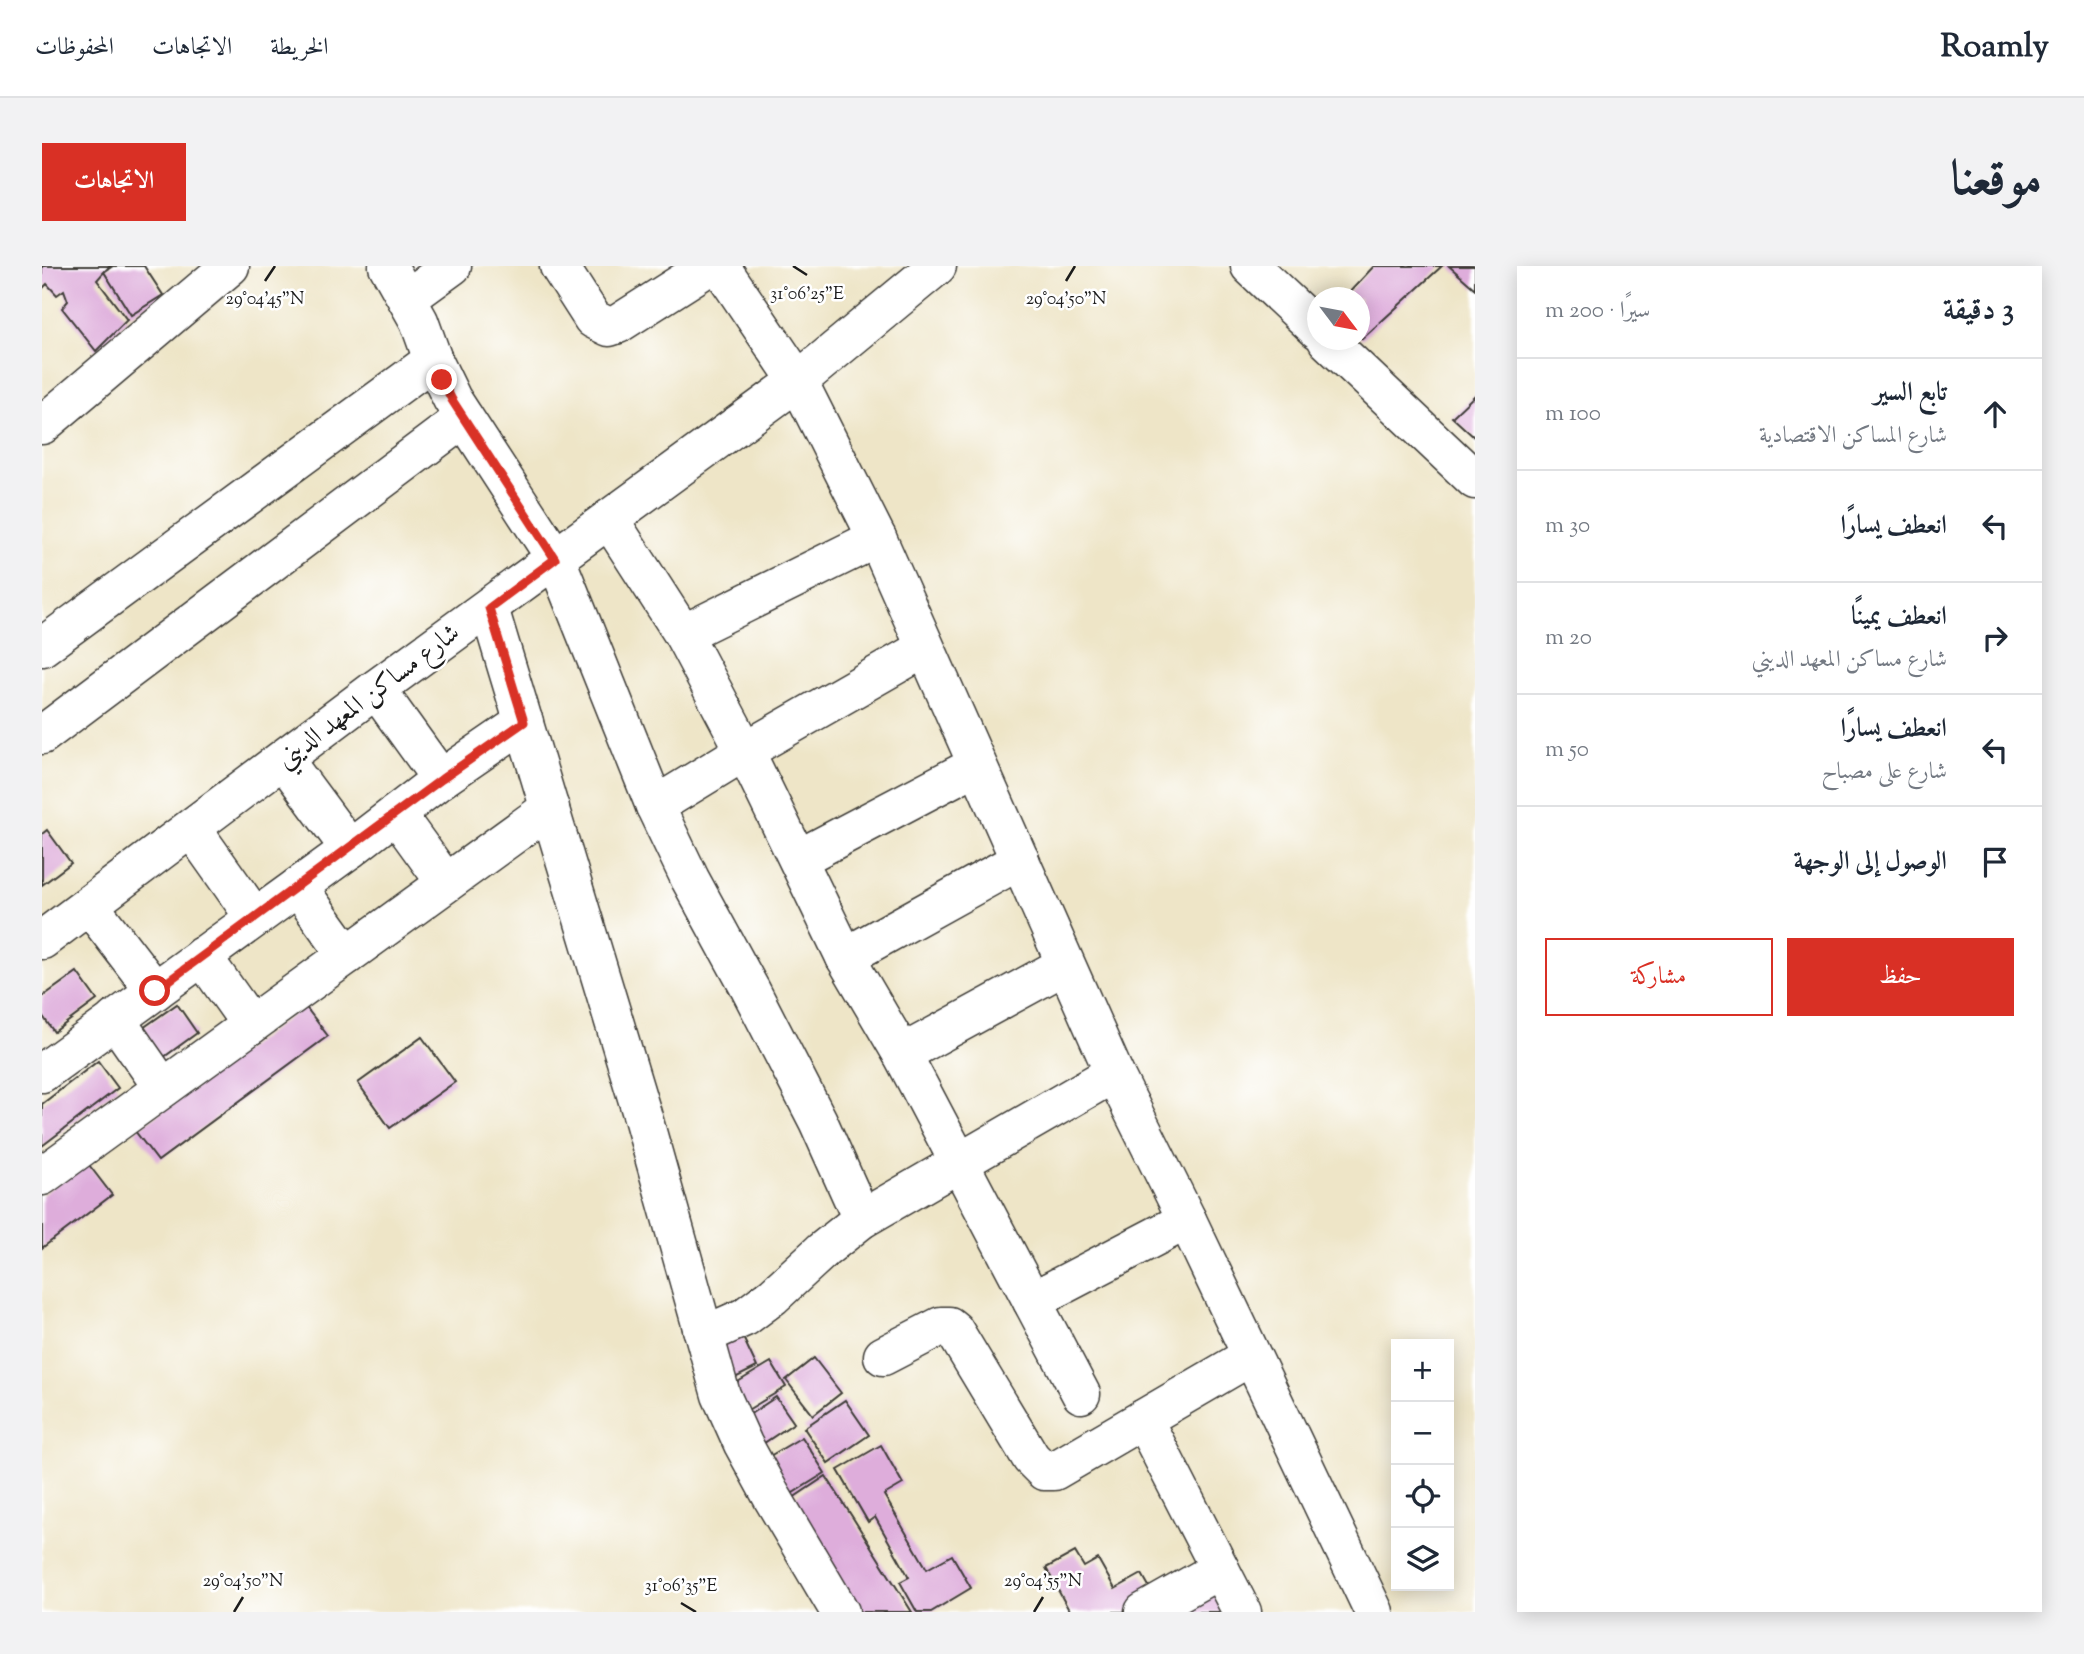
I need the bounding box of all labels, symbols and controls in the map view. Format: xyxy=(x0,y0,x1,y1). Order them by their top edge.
text: Roamly xyxy=(1940,24,2049,72)
text: المحفوظات xyxy=(35,31,114,65)
text: الاتجاهات xyxy=(152,31,232,65)
text: الخريطة xyxy=(270,31,329,65)
button: الاتجاهات xyxy=(42,143,186,221)
text: موقعنا xyxy=(1950,147,2042,217)
text: 31°06'25"E xyxy=(770,282,844,308)
text: 29°04'45"N xyxy=(226,287,304,313)
text: 29°04'50"N xyxy=(1026,287,1106,313)
north arrow xyxy=(1307,287,1370,350)
text: 3 دقيقة xyxy=(1943,290,2014,333)
text: سيرًا · 200 m xyxy=(1545,295,1650,328)
route end xyxy=(426,364,457,395)
text: تابع السير xyxy=(1874,375,1947,412)
icon: ahead xyxy=(1976,395,2014,433)
text: 100 m xyxy=(1545,398,1601,431)
text: شارع المساكن الاقتصادية xyxy=(1759,420,1947,453)
icon: left xyxy=(1976,507,2014,545)
text: انعطف يسارًا xyxy=(1840,508,1947,545)
text: 30 m xyxy=(1545,510,1590,543)
text: انعطف يمينًا xyxy=(1851,599,1947,636)
street label: شارع مساكن المعهد الديني xyxy=(270,616,470,780)
icon: right xyxy=(1976,619,2014,657)
text: 20 m xyxy=(1545,622,1592,655)
text: شارع مساكن المعهد الديني xyxy=(1752,644,1947,677)
text: انعطف يسارًا xyxy=(1840,711,1947,748)
icon: left xyxy=(1976,731,2014,769)
text: 50 m xyxy=(1545,734,1589,767)
text: شارع على مصباح xyxy=(1821,756,1947,789)
icon: arrive xyxy=(1976,843,2014,881)
text: الوصول إلى الوجهة xyxy=(1793,844,1947,881)
button: مشاركة xyxy=(1545,938,1773,1016)
button: حفظ xyxy=(1787,938,2014,1016)
route start xyxy=(139,975,170,1006)
map controls xyxy=(1391,1339,1454,1591)
button: + xyxy=(1391,1339,1454,1402)
button: − xyxy=(1391,1402,1454,1465)
button: locate xyxy=(1391,1465,1454,1528)
button: layers xyxy=(1391,1528,1454,1591)
text: 29°04'50"N xyxy=(203,1569,283,1595)
text: 29°04'55"N xyxy=(1004,1569,1082,1595)
text: 31°06'35"E xyxy=(645,1574,718,1600)

